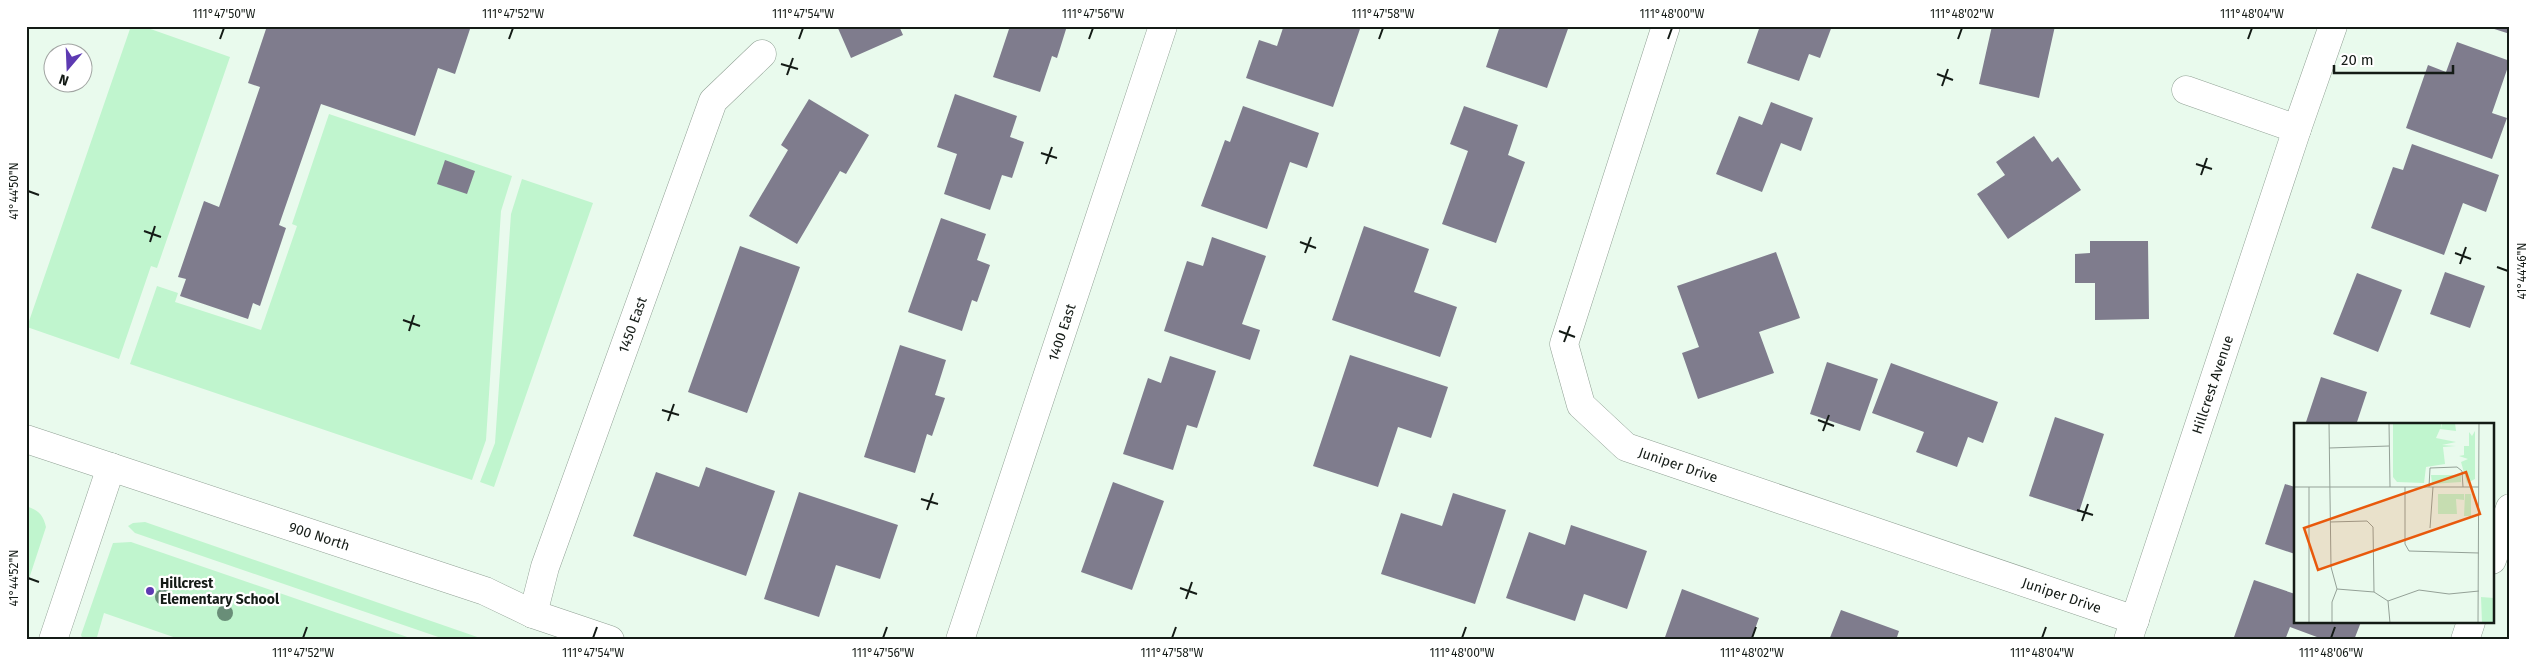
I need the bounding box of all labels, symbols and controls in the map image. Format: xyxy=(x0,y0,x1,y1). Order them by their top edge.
text: 111°47'50"W xyxy=(193,7,256,21)
text: 111°47'52"W xyxy=(482,7,544,21)
text: 111°47'54"W xyxy=(772,7,834,21)
text: 111°47'56"W xyxy=(1062,7,1124,21)
text: 111°47'58"W xyxy=(1352,7,1414,21)
text: 111°48'00"W xyxy=(1640,7,1704,21)
text: 111°48'02"W xyxy=(1930,7,1994,21)
text: 111°48'04"W xyxy=(2220,7,2284,21)
north arrow xyxy=(42,42,92,92)
scale bar xyxy=(2334,42,2452,74)
text: 20 m xyxy=(2341,51,2374,69)
text: N xyxy=(57,70,71,89)
text: 41°44'50"N xyxy=(7,162,21,220)
text: 41°44'46"N xyxy=(2515,242,2529,300)
street label: 1450 East xyxy=(614,294,651,355)
street label: 1400 East xyxy=(1044,301,1079,363)
street label: Hillcrest Avenue xyxy=(2188,333,2237,436)
inset map xyxy=(2294,423,2494,624)
street label: Juniper Drive xyxy=(1636,443,1720,486)
street label: 900 North xyxy=(287,518,352,554)
text: 41°44'52"N xyxy=(7,550,21,606)
street label: Juniper Drive xyxy=(2020,574,2104,616)
place label: Hillcrest Elementary School xyxy=(160,575,280,608)
marker: Hillcrest Elementary School xyxy=(144,585,156,597)
text: 111°47'52"W xyxy=(272,646,334,660)
text: 111°47'54"W xyxy=(562,646,624,660)
text: 111°47'56"W xyxy=(852,646,914,660)
text: 111°47'58"W xyxy=(1141,646,1203,660)
text: 111°48'00"W xyxy=(1430,646,1494,660)
text: 111°48'02"W xyxy=(1720,646,1784,660)
text: 111°48'04"W xyxy=(2010,646,2074,660)
text: 111°48'06"W xyxy=(2299,646,2363,660)

